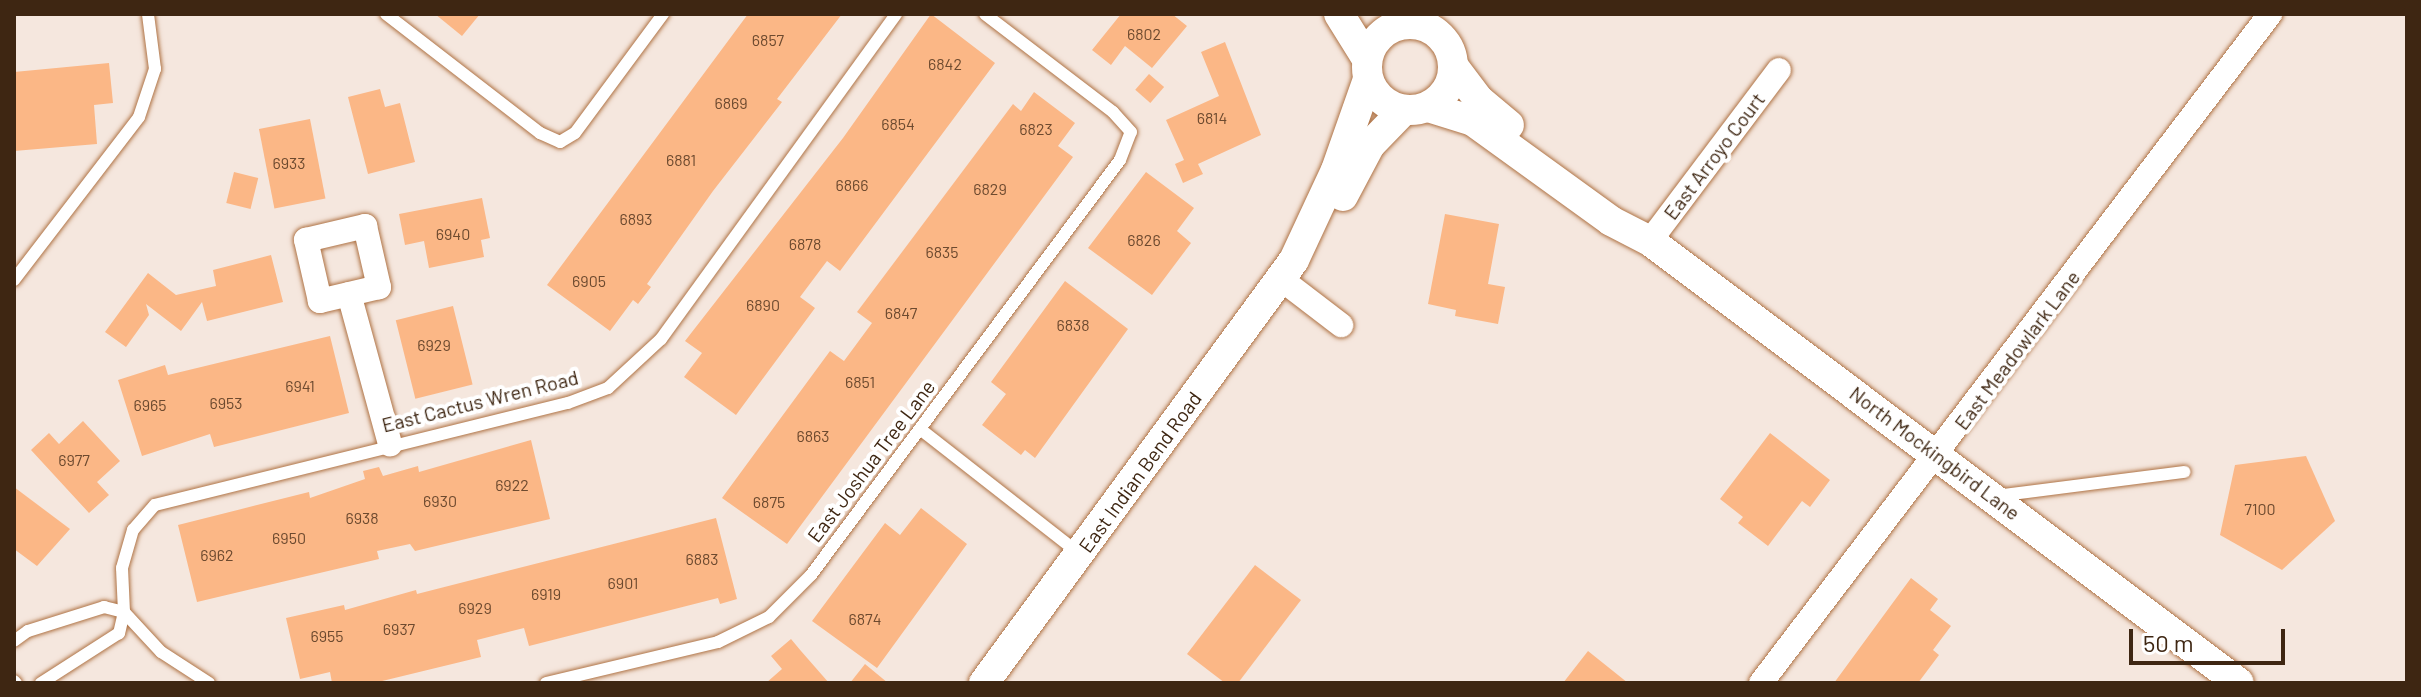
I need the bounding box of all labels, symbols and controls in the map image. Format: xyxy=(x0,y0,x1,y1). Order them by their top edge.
house number: 6802 xyxy=(1127,24,1161,44)
house number: 6857 xyxy=(752,30,784,50)
house number: 6842 xyxy=(928,54,962,74)
street label: East Arroyo Court xyxy=(1658,88,1770,224)
house number: 6869 xyxy=(714,93,748,113)
house number: 6814 xyxy=(1197,108,1227,128)
house number: 6854 xyxy=(881,114,915,134)
house number: 6823 xyxy=(1019,119,1053,139)
house number: 6881 xyxy=(666,150,696,170)
house number: 6933 xyxy=(272,153,306,173)
house number: 6866 xyxy=(835,175,869,195)
house number: 6829 xyxy=(973,179,1007,199)
house number: 6893 xyxy=(619,209,653,229)
house number: 6940 xyxy=(436,224,470,244)
house number: 6826 xyxy=(1127,230,1161,250)
house number: 6878 xyxy=(789,234,821,254)
house number: 6835 xyxy=(925,242,959,262)
street label: East Meadowlark Lane xyxy=(1949,266,2085,434)
house number: 6905 xyxy=(572,271,606,291)
house number: 6890 xyxy=(746,295,780,315)
house number: 6847 xyxy=(885,303,917,323)
house number: 6838 xyxy=(1056,315,1090,335)
house number: 6929 xyxy=(417,335,451,355)
street label: East Cactus Wren Road xyxy=(379,365,581,437)
house number: 6851 xyxy=(845,372,875,392)
street label: East Joshua Tree Lane xyxy=(802,375,940,547)
house number: 6941 xyxy=(285,376,315,396)
street label: North Mockingbird Lane xyxy=(1845,381,2025,525)
street label: East Indian Bend Road xyxy=(1074,387,1206,557)
house number: 6953 xyxy=(209,393,243,413)
house number: 6965 xyxy=(133,395,167,415)
house number: 6863 xyxy=(796,426,830,446)
house number: 6977 xyxy=(58,450,90,470)
house number: 6922 xyxy=(495,475,529,495)
house number: 6930 xyxy=(423,491,457,511)
house number: 6875 xyxy=(753,492,785,512)
house number: 7100 xyxy=(2244,499,2276,519)
house number: 6938 xyxy=(345,508,379,528)
house number: 6950 xyxy=(272,528,306,548)
house number: 6962 xyxy=(200,545,234,565)
house number: 6883 xyxy=(685,549,719,569)
house number: 6901 xyxy=(608,573,638,593)
house number: 6919 xyxy=(531,584,561,604)
house number: 6929 xyxy=(458,598,492,618)
house number: 6874 xyxy=(849,609,881,629)
scale bar xyxy=(2133,613,2289,663)
house number: 6937 xyxy=(383,619,415,639)
house number: 6955 xyxy=(310,626,344,646)
text: 50 m xyxy=(2143,628,2194,657)

